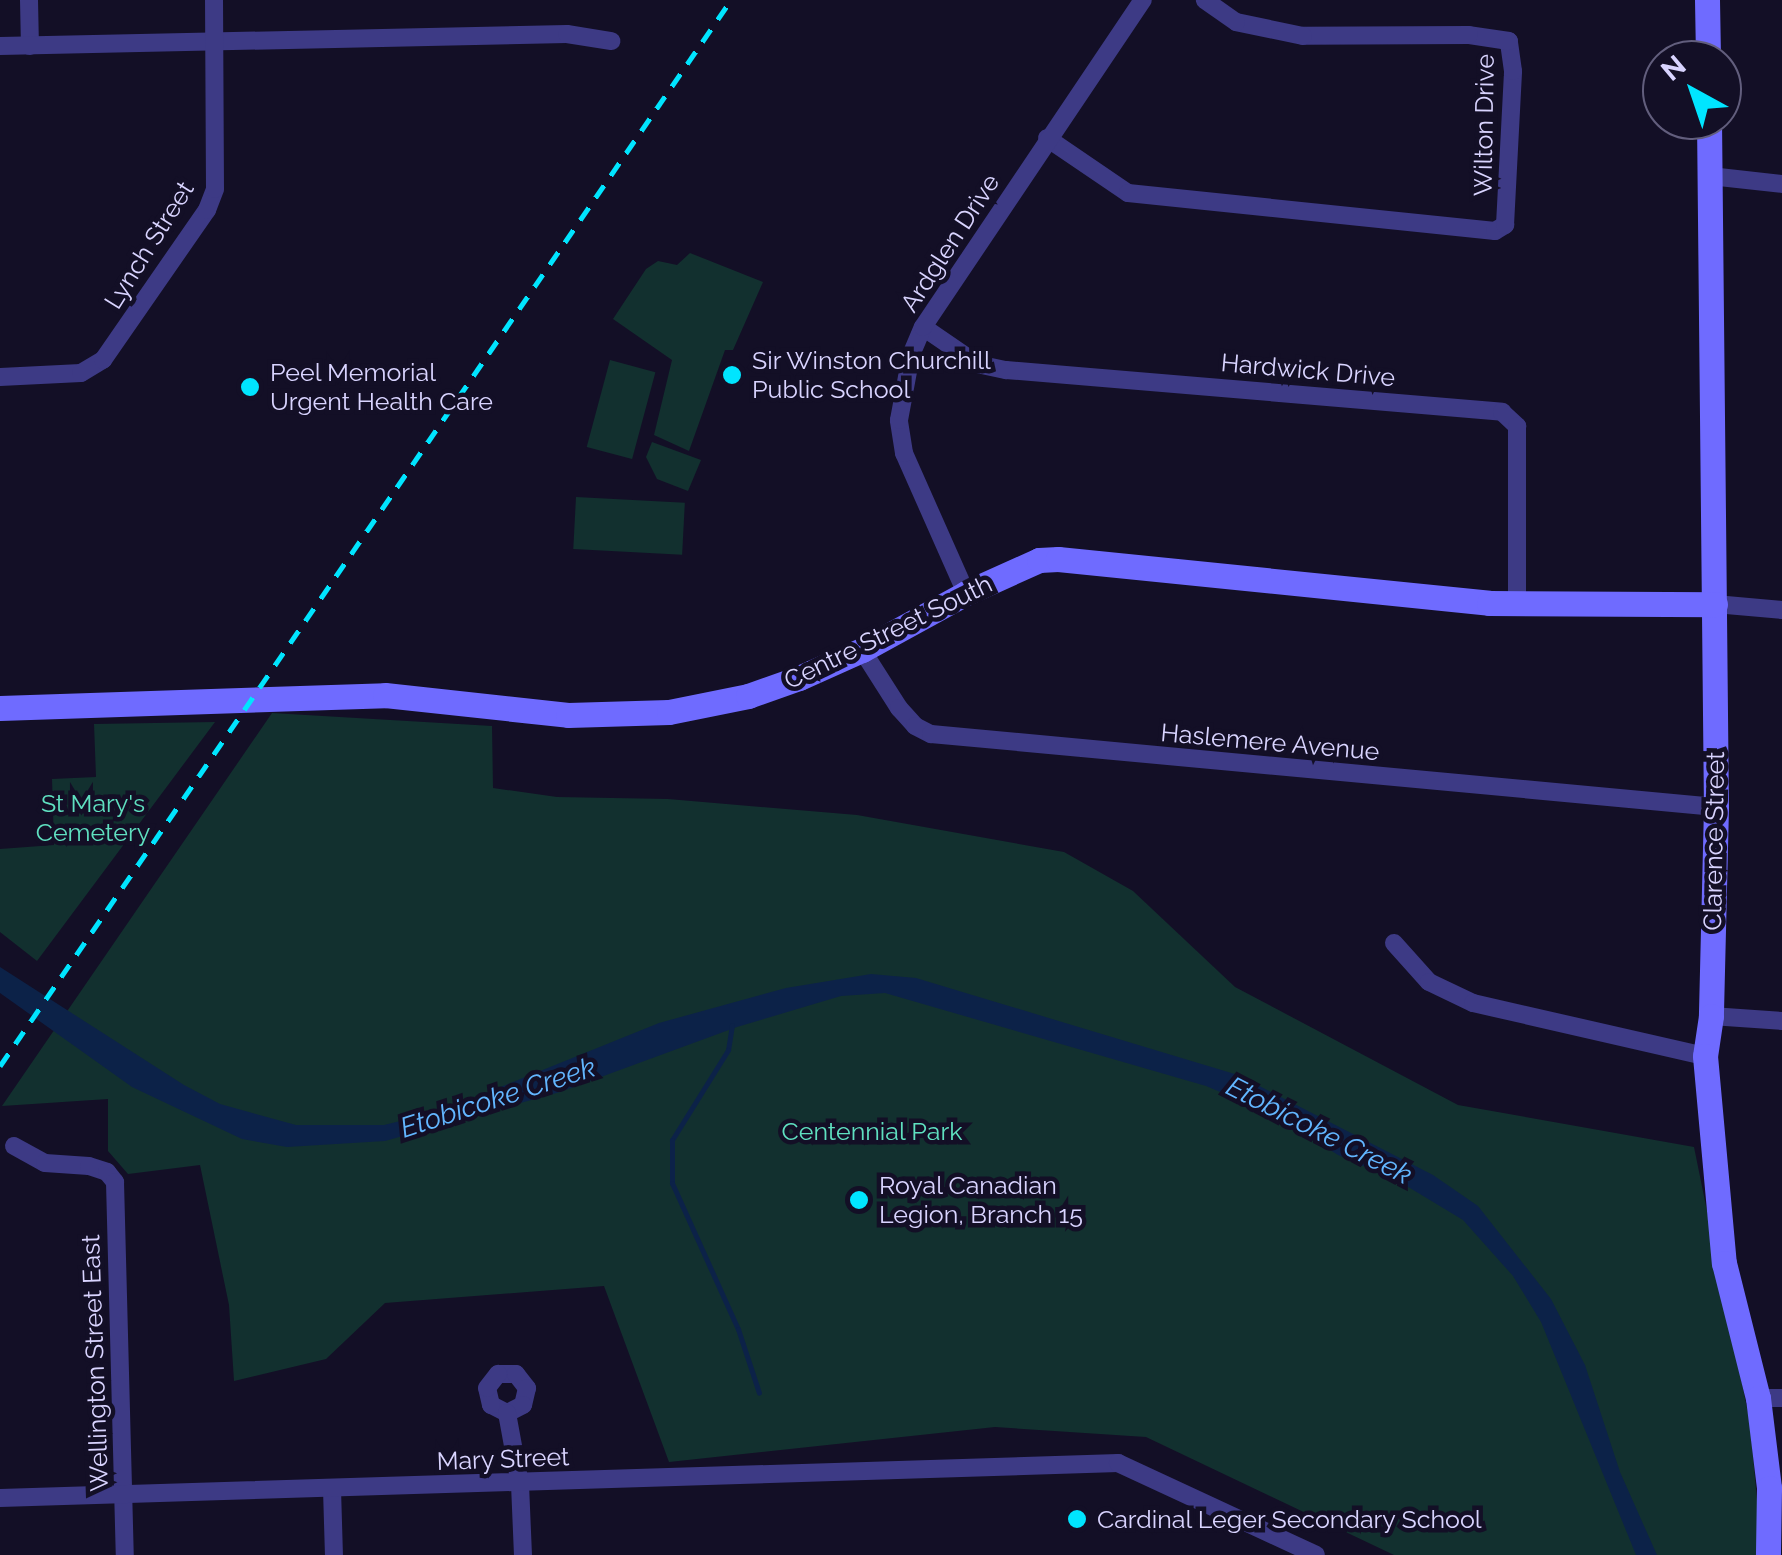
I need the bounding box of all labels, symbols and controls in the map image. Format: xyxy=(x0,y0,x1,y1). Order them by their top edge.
north arrow xyxy=(1642,40,1742,140)
text: N xyxy=(1655,49,1692,88)
street label: Wilton Drive xyxy=(1468,54,1500,196)
street label: Ardglen Drive xyxy=(894,168,1006,318)
street label: Lynch Street xyxy=(98,176,200,314)
place label: Sir Winston Churchill Public School xyxy=(752,346,992,405)
street label: Hardwick Drive xyxy=(1220,347,1396,393)
place label: Peel Memorial Urgent Health Care xyxy=(270,358,493,417)
marker: Sir Winston Churchill Public School xyxy=(721,364,743,386)
marker: Peel Memorial Urgent Health Care xyxy=(239,376,261,398)
street label: Centre Street South xyxy=(779,569,997,695)
street label: Haslemere Avenue xyxy=(1159,717,1381,767)
street label: Clarence Street xyxy=(1697,751,1731,931)
park label: St Mary's Cemetery xyxy=(36,789,150,848)
water label: Etobicoke Creek xyxy=(396,1051,600,1145)
water label: Etobicoke Creek xyxy=(1221,1070,1417,1192)
park label: Centennial Park xyxy=(781,1116,963,1146)
place label: Royal Canadian Legion, Branch 15 xyxy=(879,1171,1083,1230)
marker: Royal Canadian Legion, Branch 15 xyxy=(848,1189,870,1211)
street label: Wellington Street East xyxy=(76,1234,114,1492)
street label: Mary Street xyxy=(436,1442,570,1476)
place label: Cardinal Leger Secondary School xyxy=(1097,1504,1484,1534)
marker: Cardinal Leger Secondary School xyxy=(1066,1508,1088,1530)

